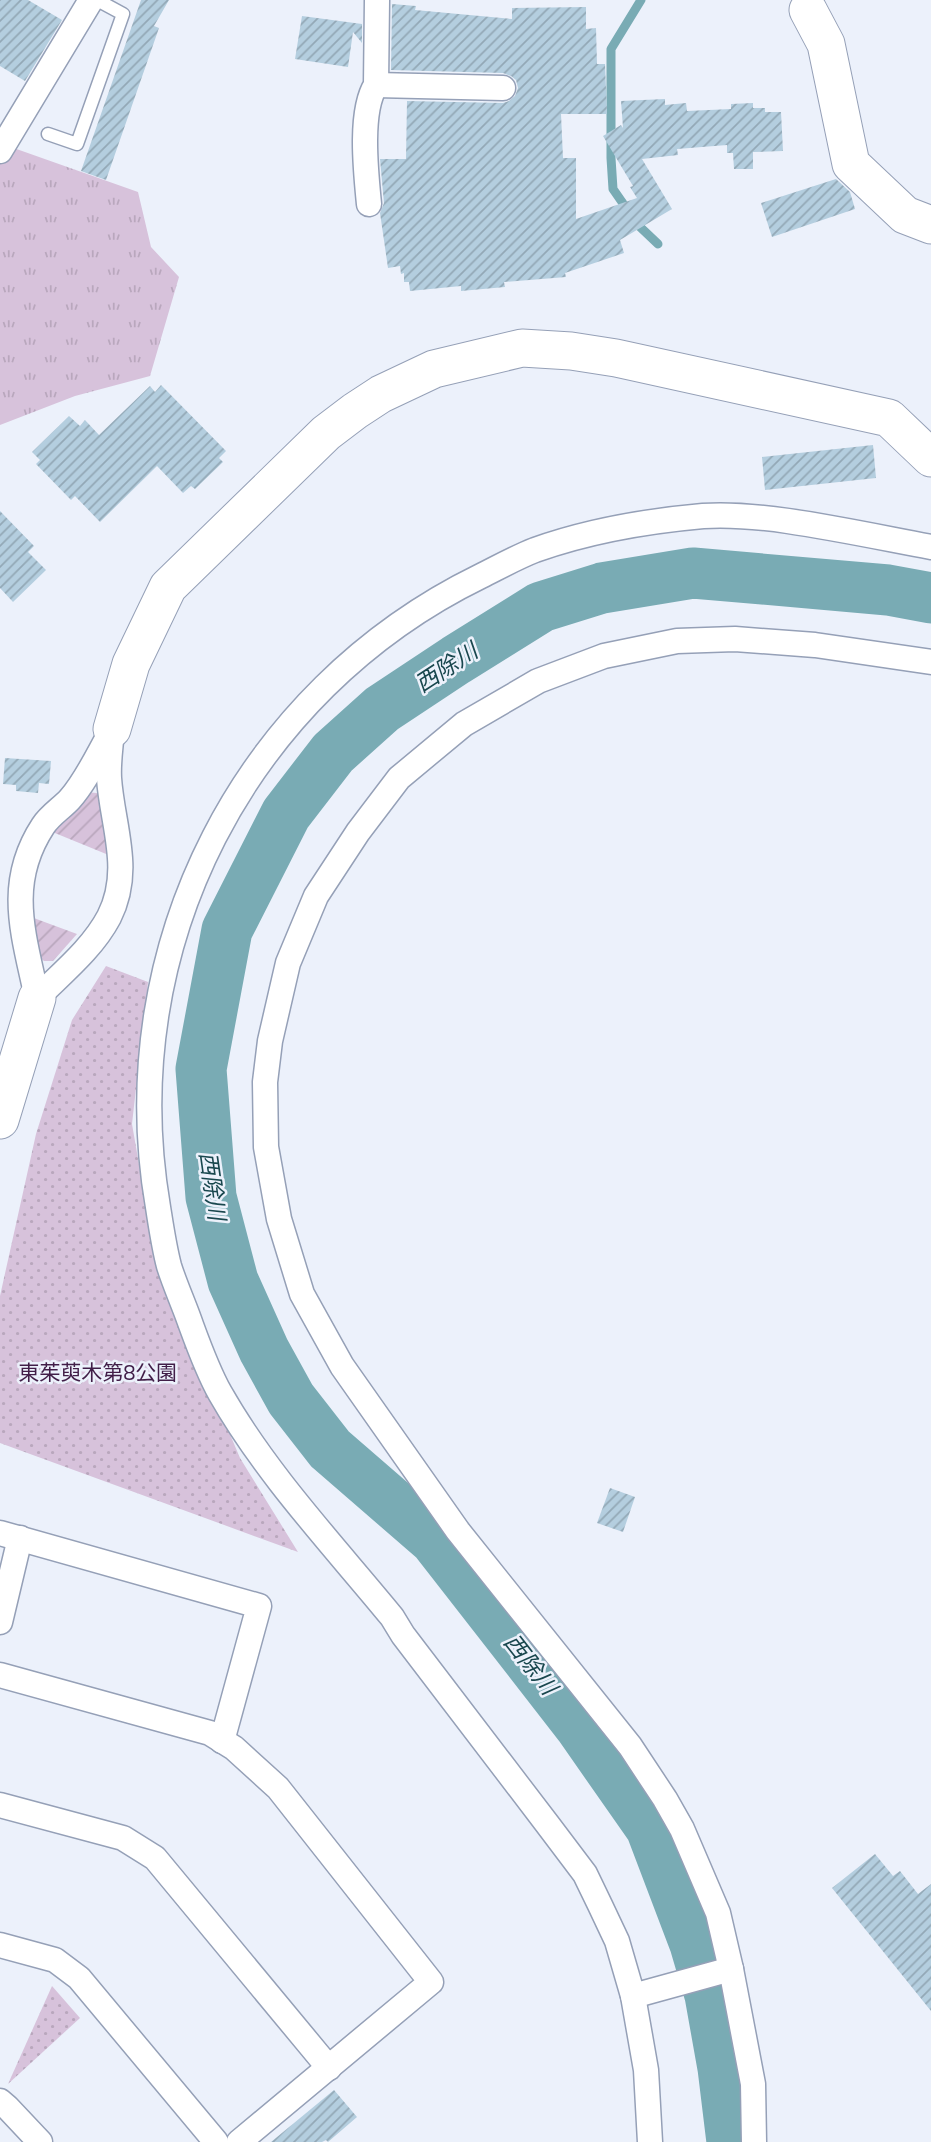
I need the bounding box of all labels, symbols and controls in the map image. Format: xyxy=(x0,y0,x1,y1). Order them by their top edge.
water label: 西除川 xyxy=(408,632,487,700)
water label: 西除川 xyxy=(191,1149,236,1226)
park label: 東茱萸木第8公園 xyxy=(19,1356,177,1388)
water label: 西除川 xyxy=(496,1626,568,1704)

